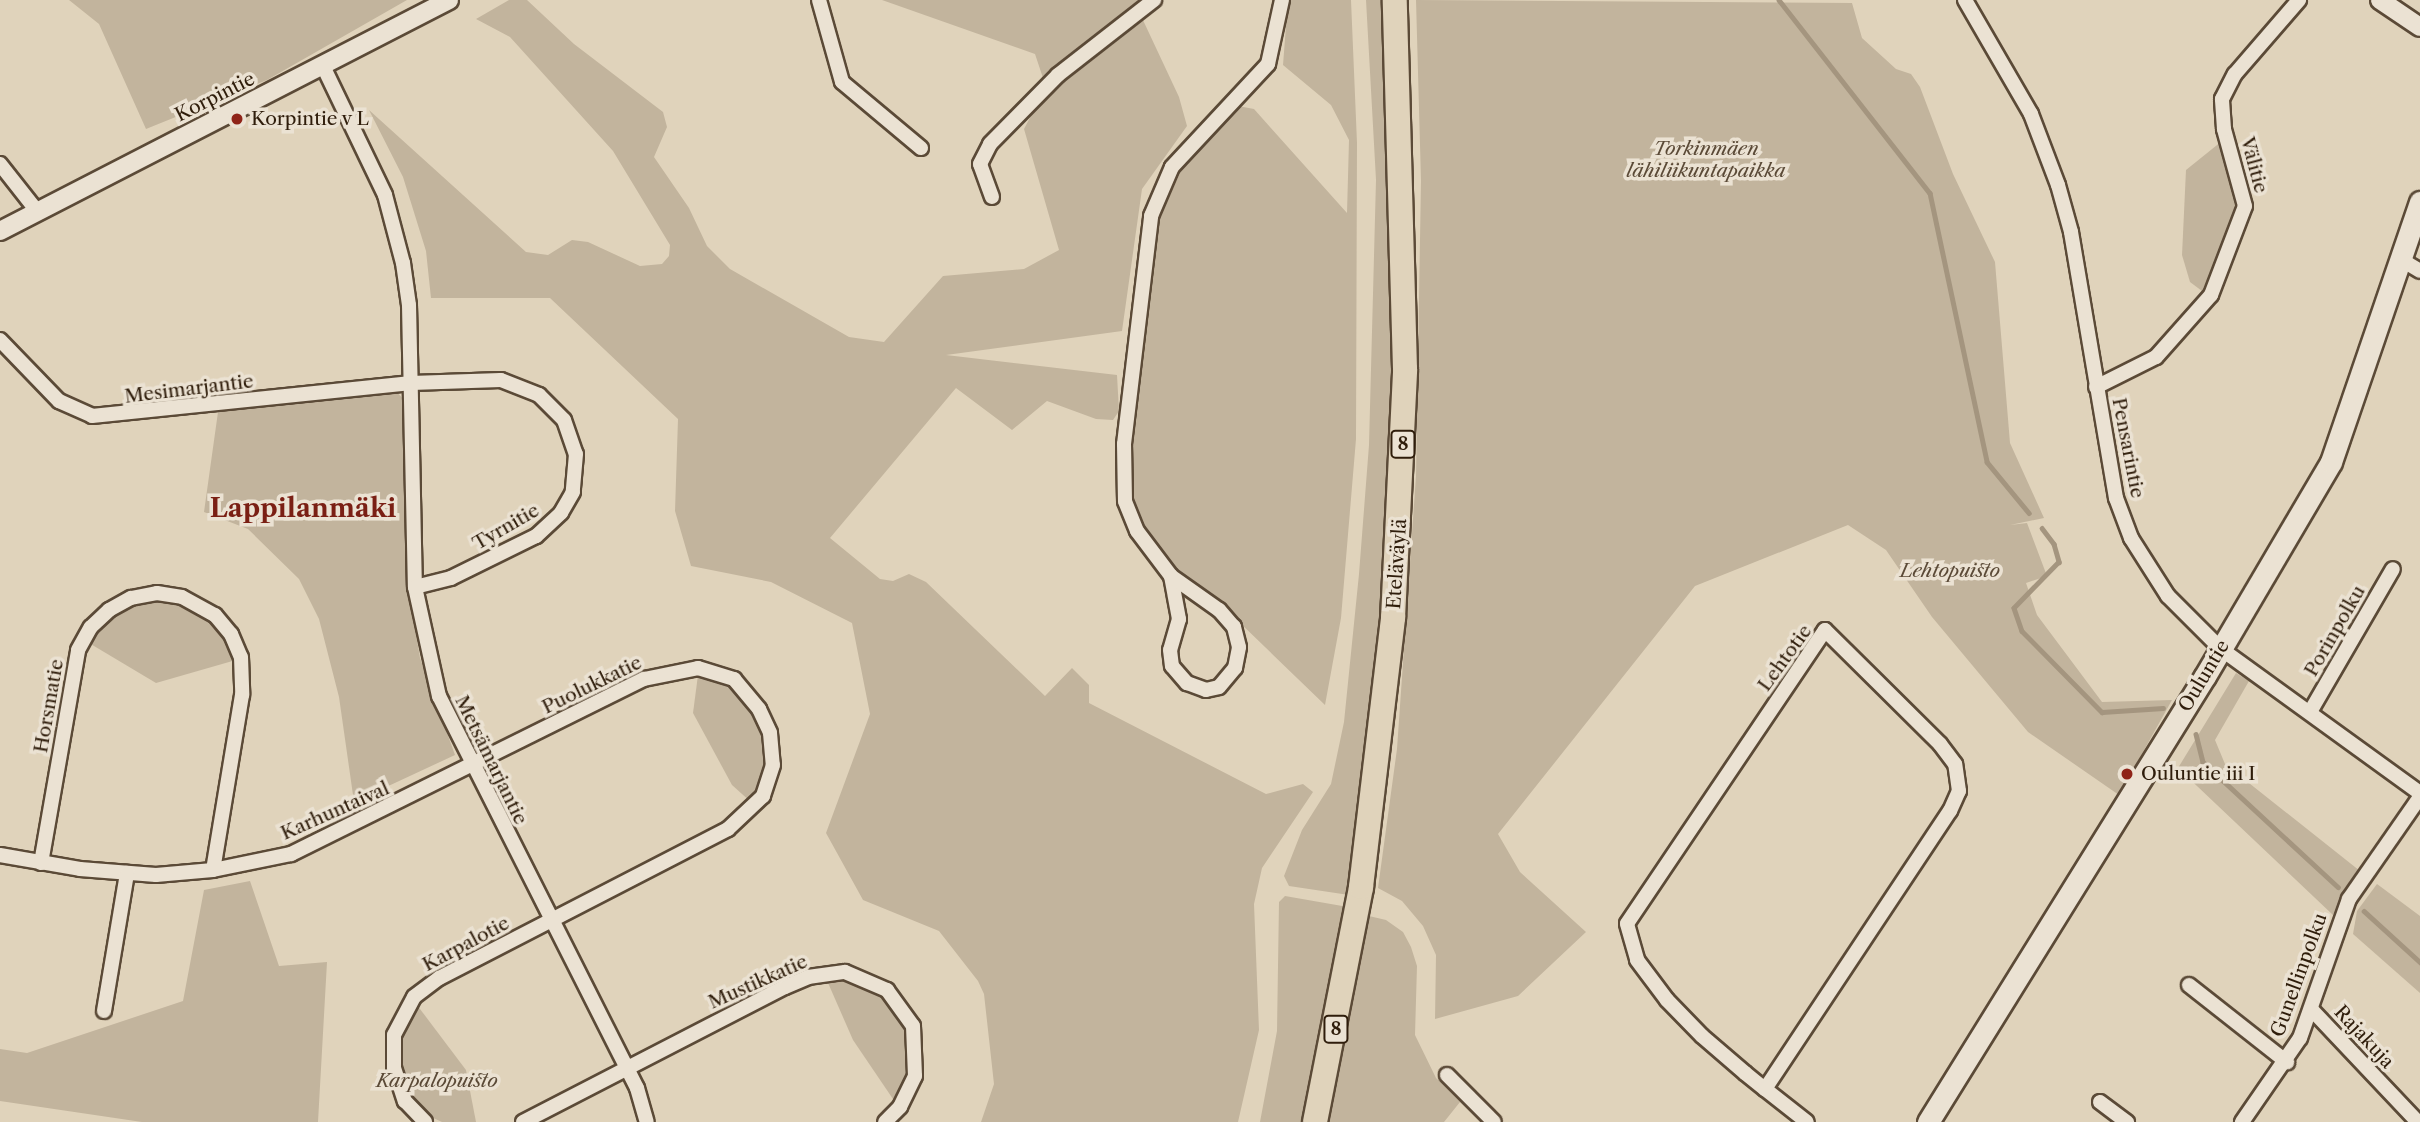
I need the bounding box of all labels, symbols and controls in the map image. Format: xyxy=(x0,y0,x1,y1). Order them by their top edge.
street label: Korpintie xyxy=(171,67,259,127)
place label: Korpintie v L xyxy=(251,108,370,130)
marker: Korpintie v L xyxy=(229,111,245,127)
street label: Välitie xyxy=(2236,134,2272,196)
park label: Torkinmäen lähiliikuntapaikka xyxy=(1626,138,1786,182)
street label: Mesimarjantie xyxy=(123,370,255,408)
street label: Pensarintie xyxy=(2107,396,2149,500)
road number: 8 xyxy=(1389,430,1417,458)
district label: Lappilanmäki xyxy=(210,493,396,525)
street label: Tyrnitie xyxy=(469,499,543,555)
street label: Eteläväylä xyxy=(1382,518,1412,610)
park label: Lehtopuisto xyxy=(1900,560,2000,582)
street label: Porinpolku xyxy=(2300,582,2370,680)
street label: Lehtotie xyxy=(1753,620,1817,696)
street label: Ouluntie xyxy=(2174,636,2234,716)
street label: Puolukkatie xyxy=(538,651,646,719)
street label: Horsmatie xyxy=(30,657,68,755)
street label: Metsämarjantie xyxy=(450,692,532,828)
place label: Ouluntie iii I xyxy=(2141,763,2256,785)
marker: Ouluntie iii I xyxy=(2119,766,2135,782)
street label: Karhuntaival xyxy=(277,777,393,845)
street label: Gunellinpolku xyxy=(2266,910,2332,1040)
street label: Karpalotie xyxy=(419,912,513,976)
street label: Mustikkatie xyxy=(705,950,811,1014)
street label: Rajakuja xyxy=(2329,1001,2399,1073)
road number: 8 xyxy=(1322,1014,1350,1044)
park label: Karpalopuisto xyxy=(376,1070,498,1092)

